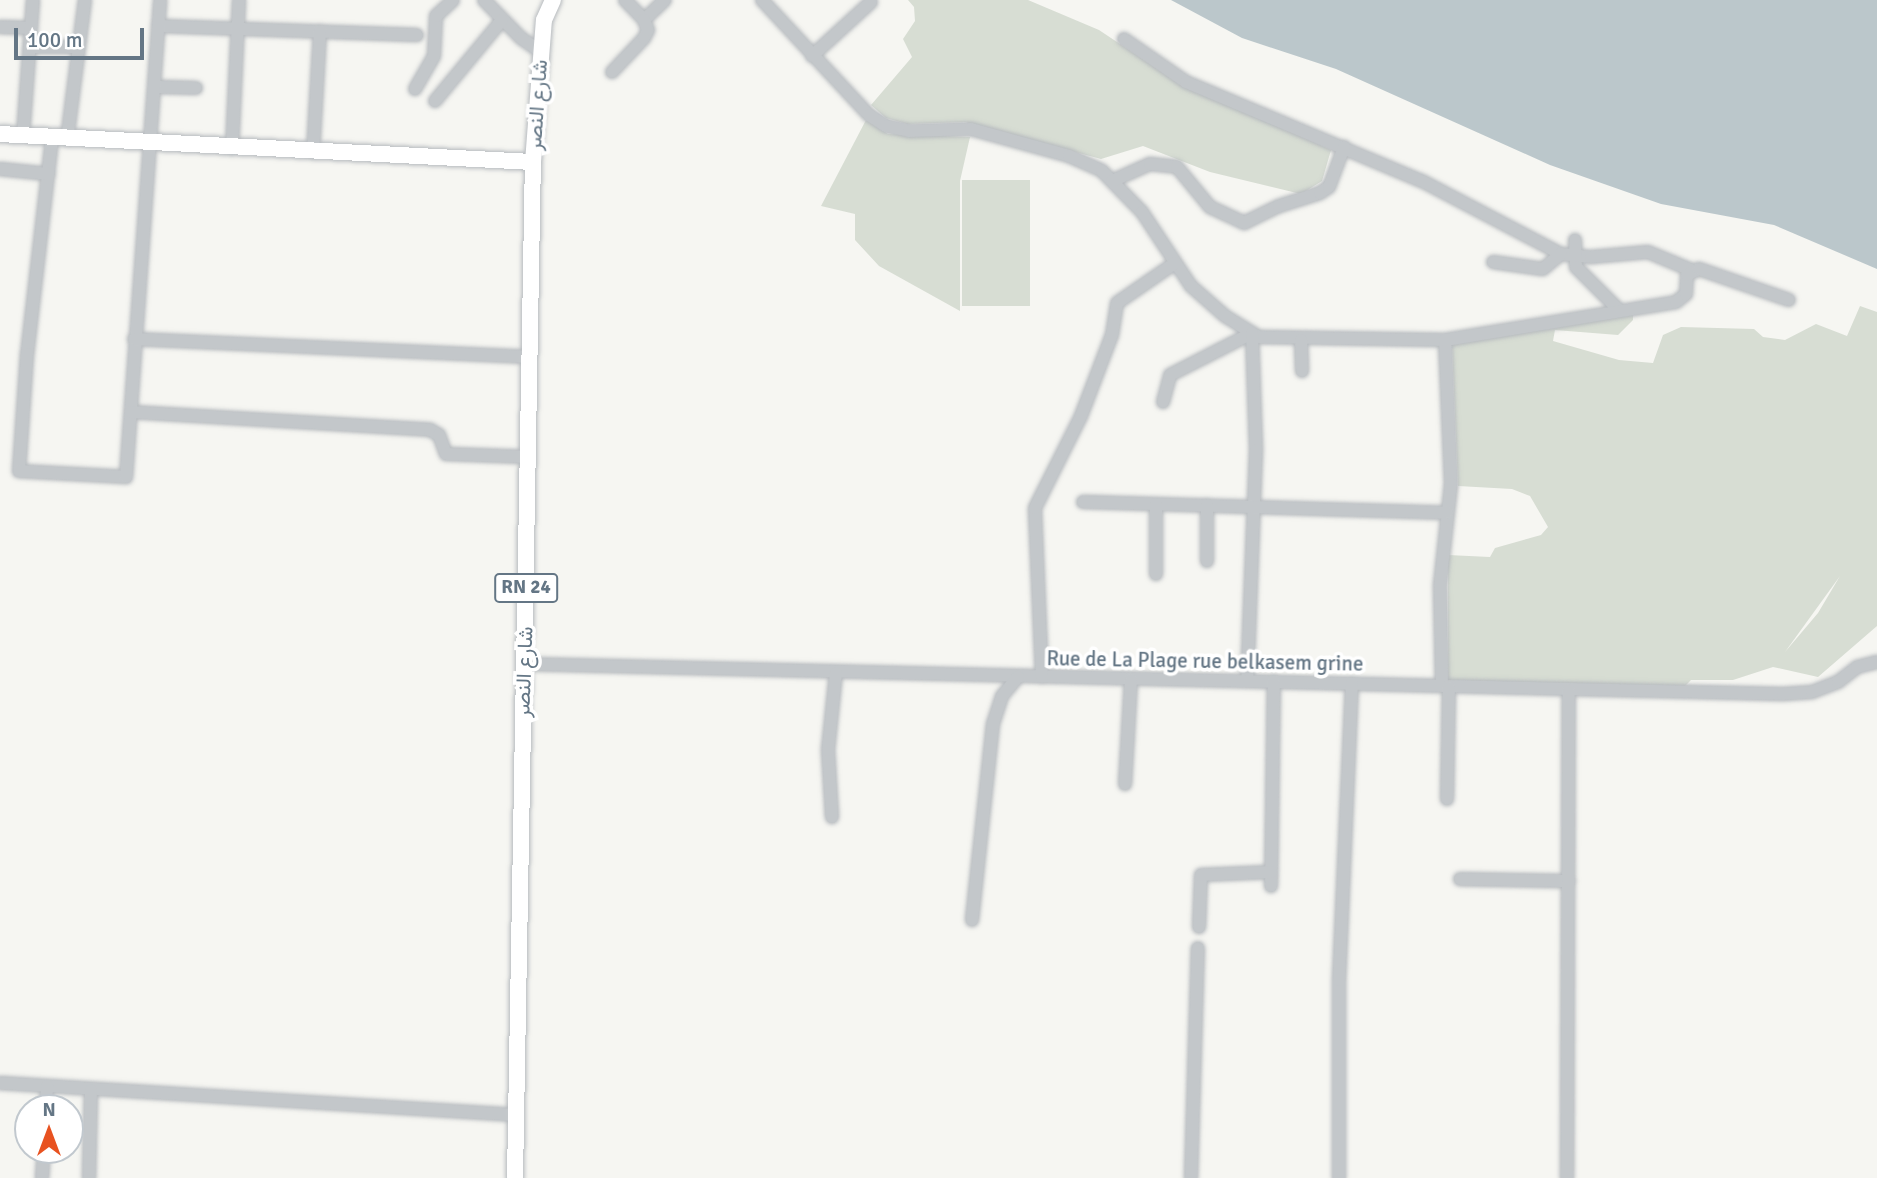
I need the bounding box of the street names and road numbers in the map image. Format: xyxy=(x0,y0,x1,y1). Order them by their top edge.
street label: شارع النصر xyxy=(521,59,553,151)
road number: RN 24 xyxy=(493,572,559,604)
street label: شارع النصر xyxy=(510,626,538,718)
street label: Rue de La Plage rue belkasem grine xyxy=(1046,646,1364,676)

